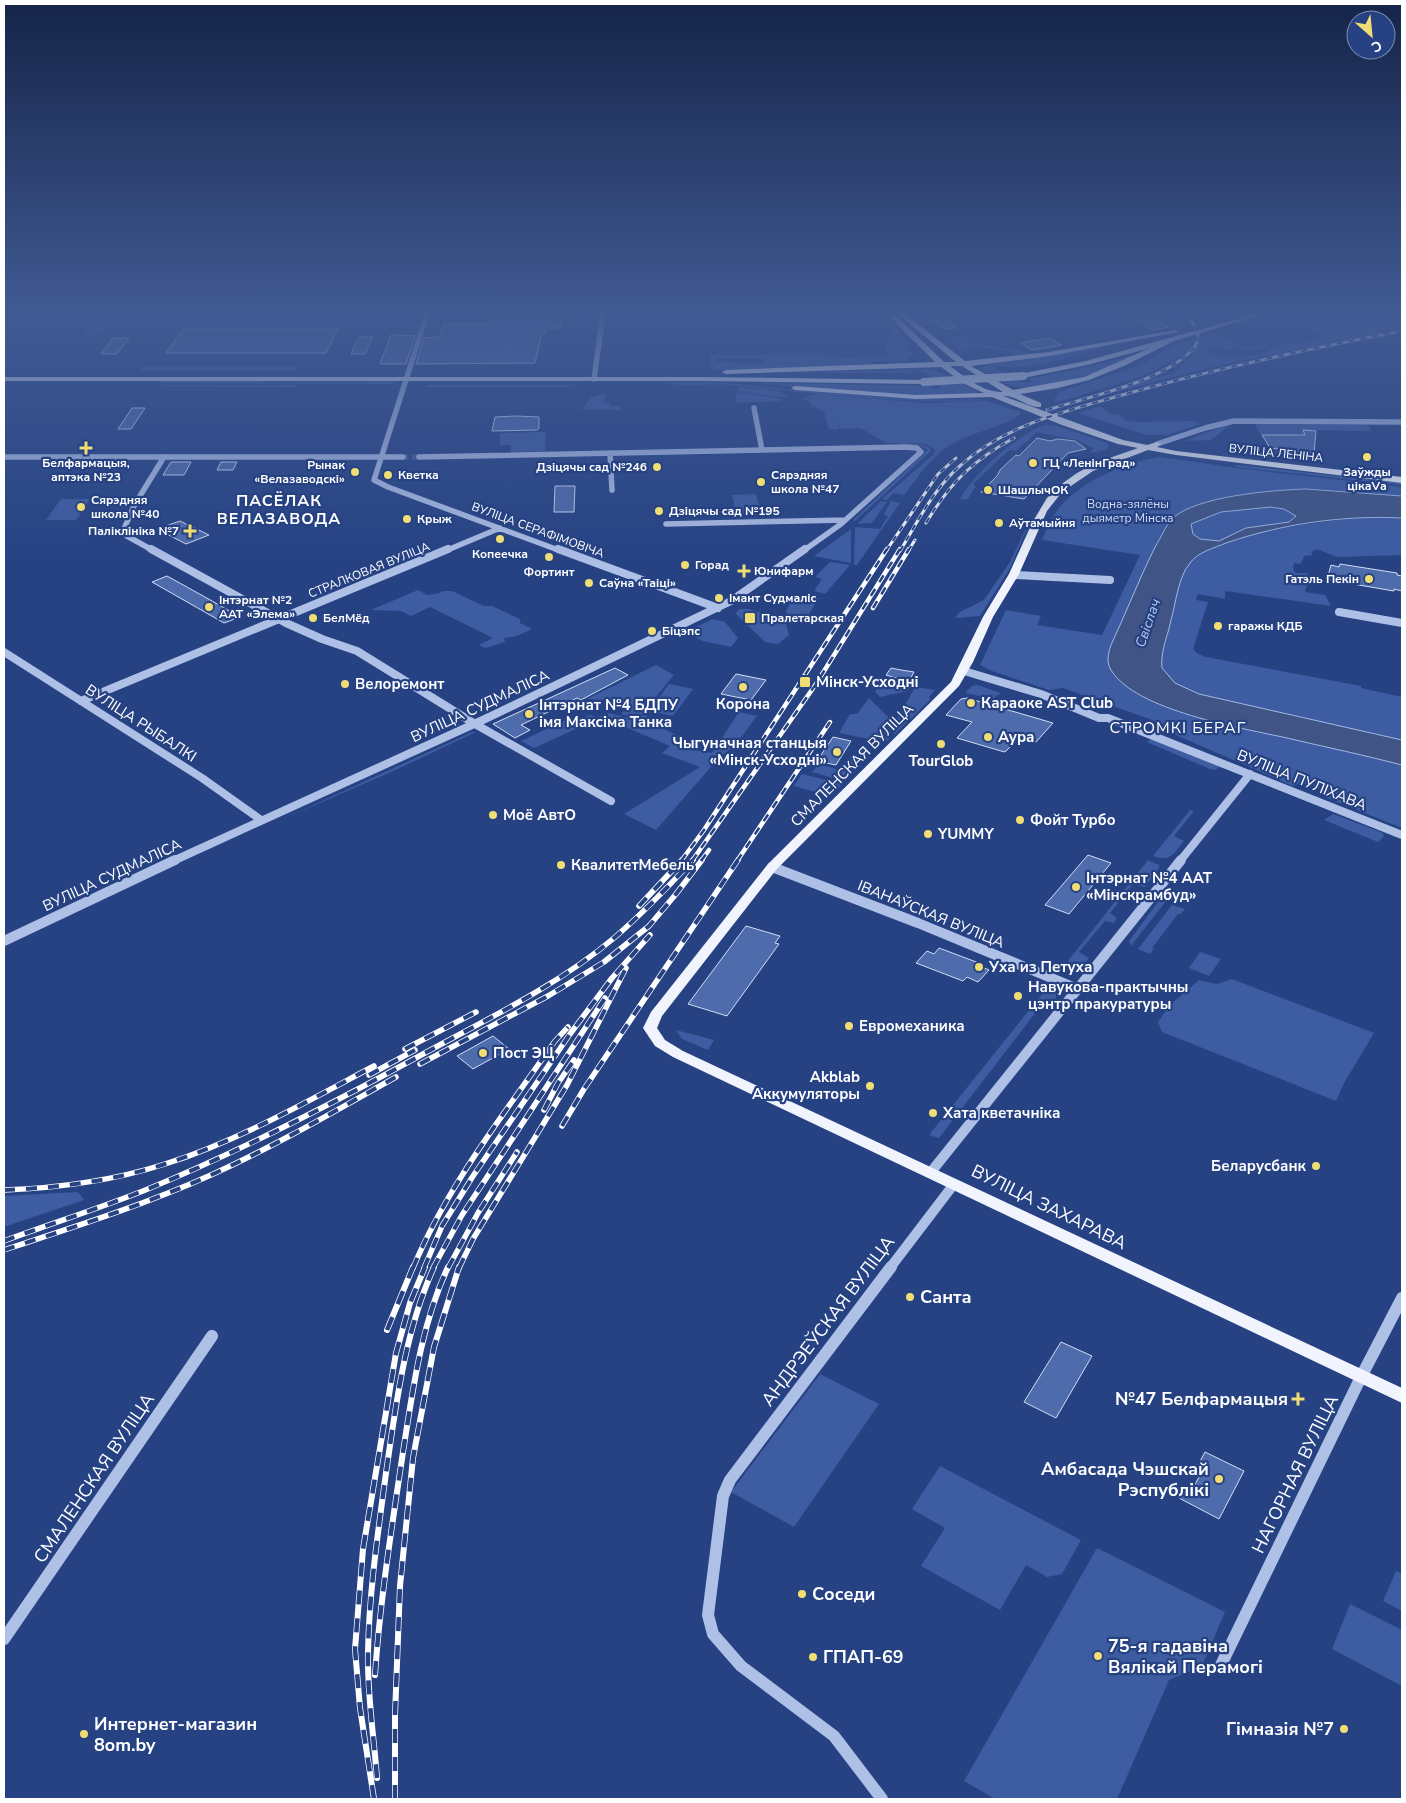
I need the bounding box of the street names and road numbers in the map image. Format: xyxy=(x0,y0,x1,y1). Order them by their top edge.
street label: ВУЛІЦА ЛЕНІНА xyxy=(1228,440,1324,466)
street label: ВУЛІЦА СЕРАФІМОВІЧА xyxy=(469,499,607,562)
street label: СТРАЛКОВАЯ ВУЛІЦА xyxy=(306,538,432,602)
street label: ВУЛІЦА СУДМАЛІСА xyxy=(407,665,553,747)
street label: ВУЛІЦА РЫБАЛКІ xyxy=(82,680,200,766)
street label: СМАЛЕНСКАЯ ВУЛІЦА xyxy=(786,699,918,831)
street label: ВУЛІЦА ПУЛІХАВА xyxy=(1234,745,1370,815)
street label: ВУЛІЦА СУДМАЛІСА xyxy=(39,834,185,916)
street label: ІВАНАЎСКАЯ ВУЛІЦА xyxy=(855,875,1008,953)
street label: ВУЛІЦА ЗАХАРАВА xyxy=(967,1159,1131,1255)
street label: АНДРЭЕЎСКАЯ ВУЛІЦА xyxy=(756,1231,900,1411)
street label: СМАЛЕНСКАЯ ВУЛІЦА xyxy=(28,1388,160,1568)
street label: НАГОРНАЯ ВУЛІЦА xyxy=(1246,1391,1344,1557)

